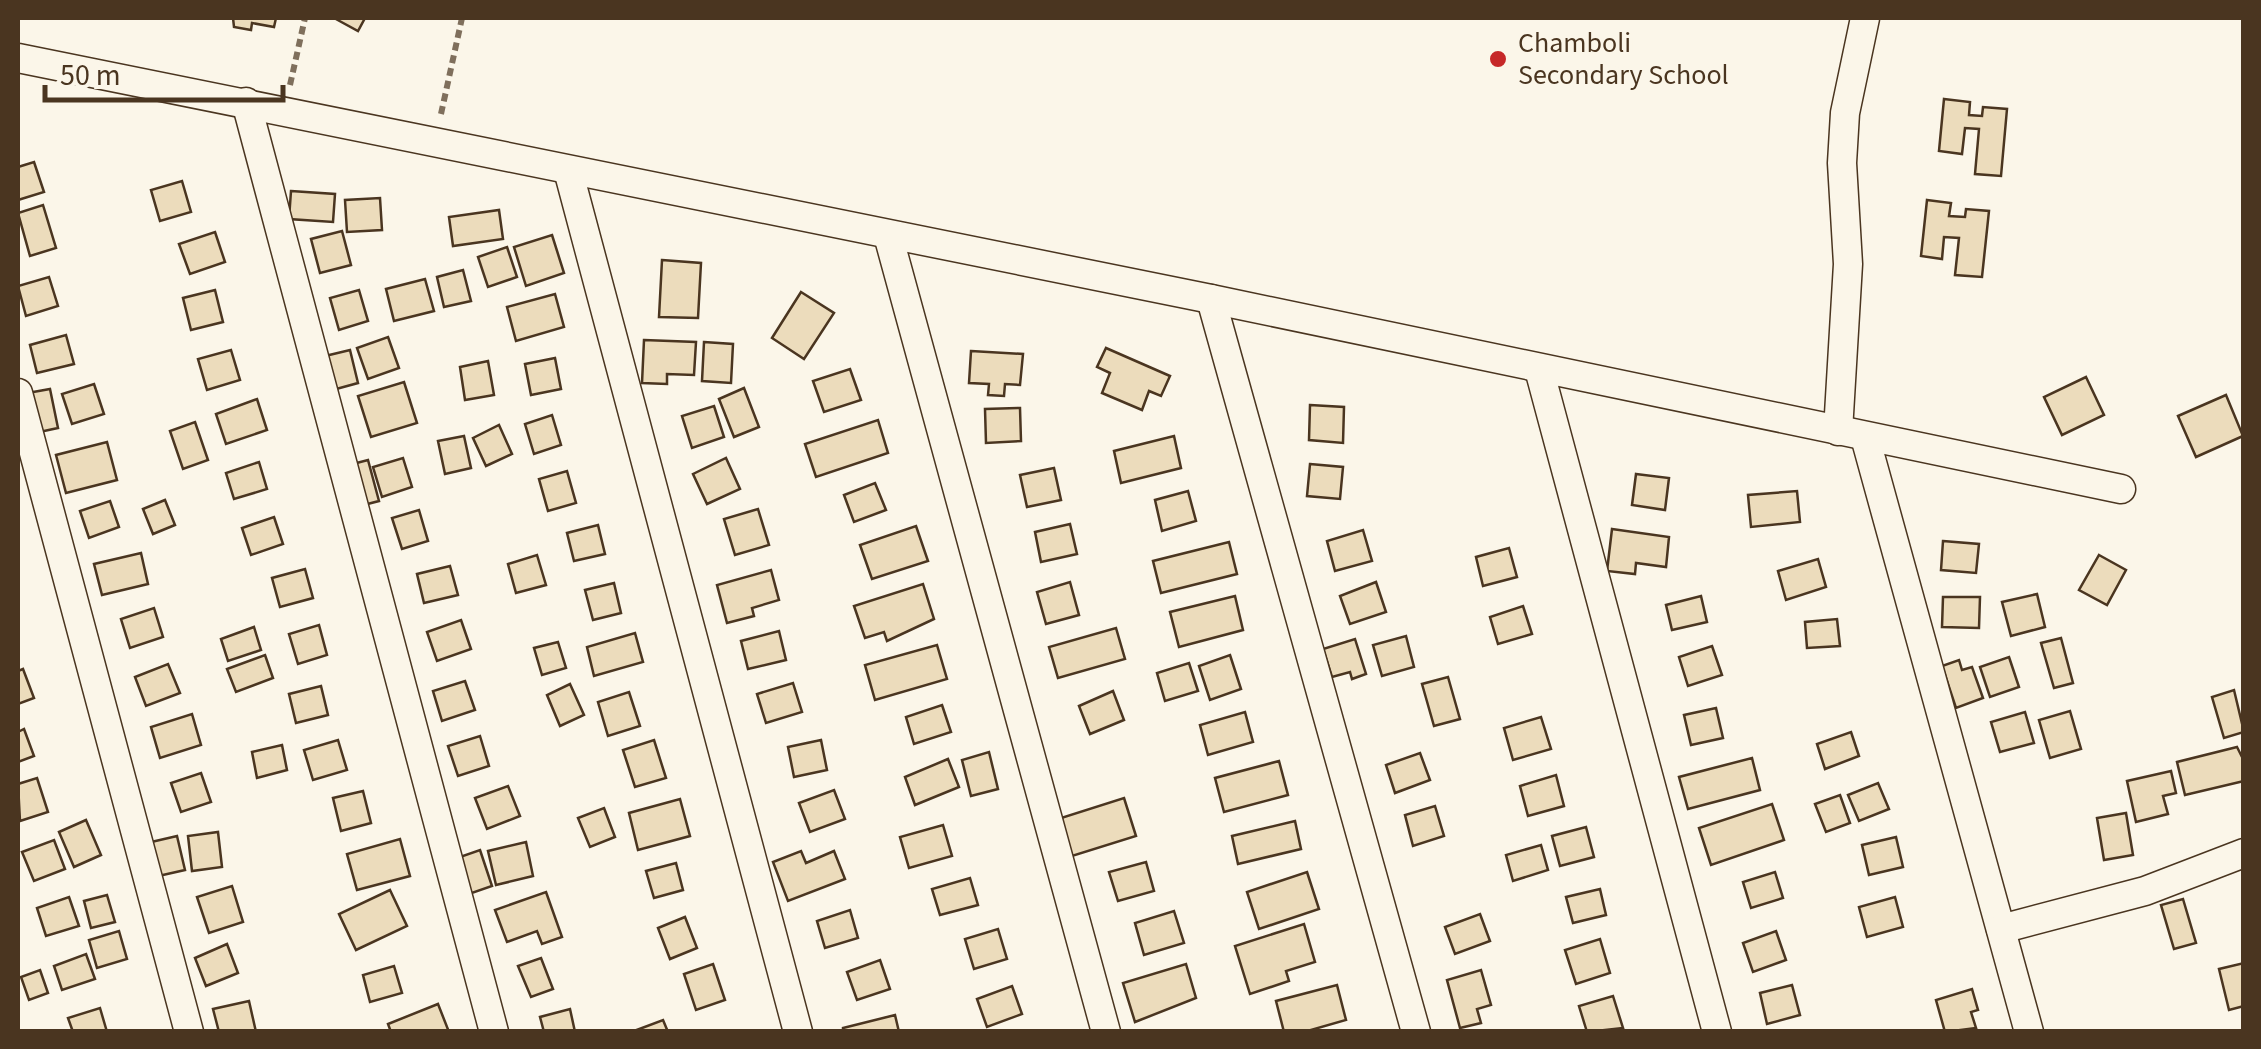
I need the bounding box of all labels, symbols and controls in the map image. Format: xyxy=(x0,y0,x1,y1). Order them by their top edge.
place label: Chamboli Secondary School xyxy=(1518,23,1729,95)
scale bar xyxy=(45,40,282,102)
marker: Chamboli Secondary School xyxy=(1487,48,1509,70)
text: 50 m xyxy=(60,54,121,97)

